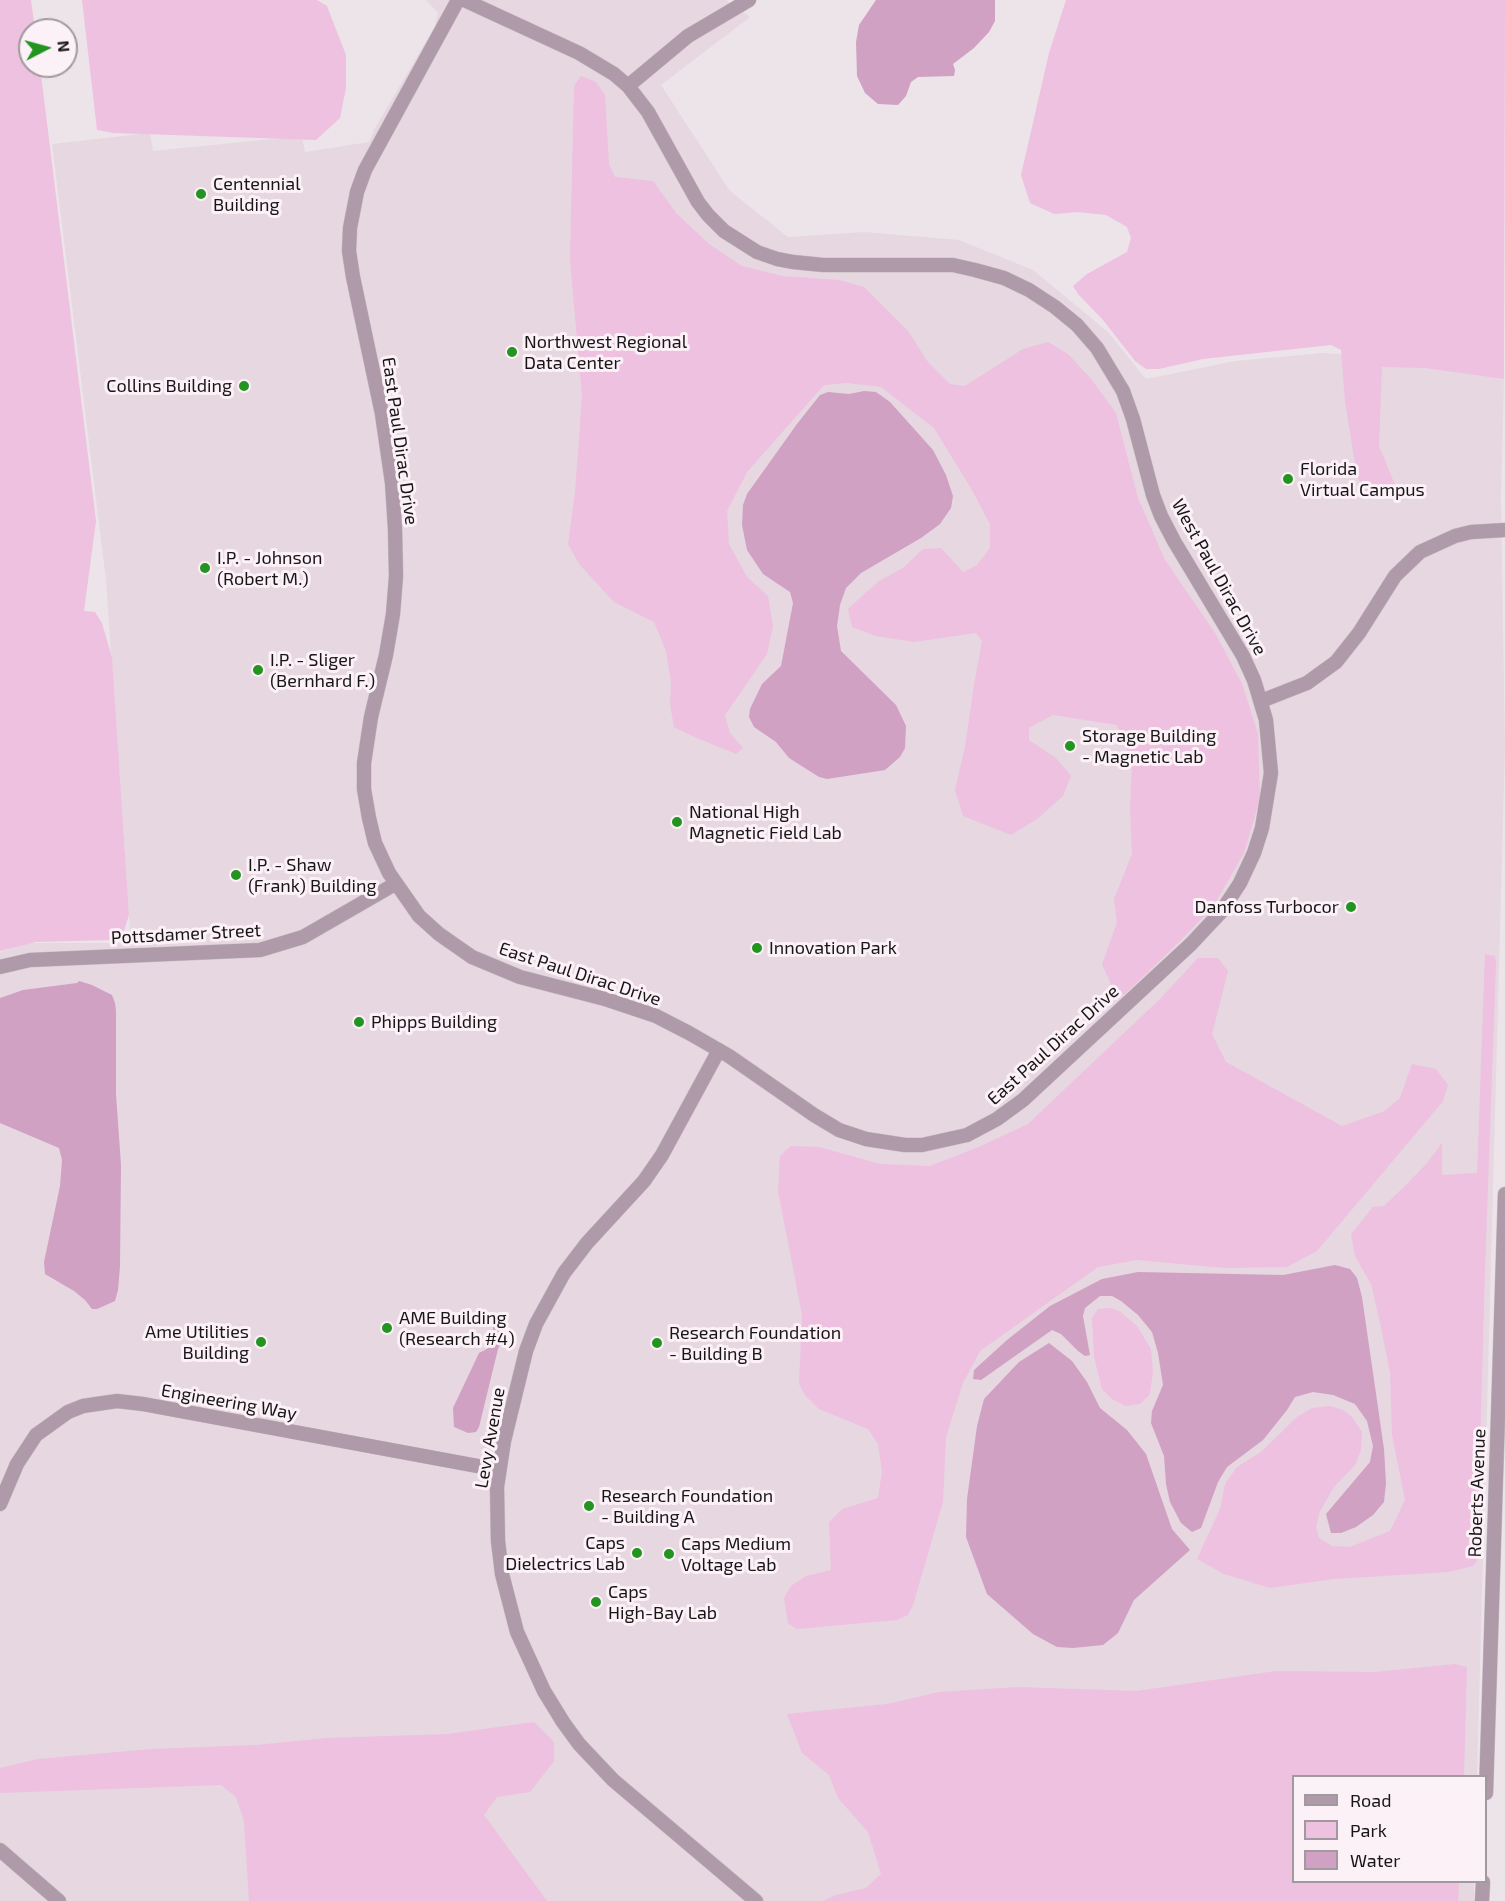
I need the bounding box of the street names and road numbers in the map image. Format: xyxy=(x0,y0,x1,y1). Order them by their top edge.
street label: East Paul Dirac Drive xyxy=(378,356,422,526)
street label: West Paul Dirac Drive xyxy=(1167,495,1271,659)
street label: Pottsdamer Street xyxy=(110,919,262,949)
street label: East Paul Dirac Drive xyxy=(496,938,664,1010)
street label: East Paul Dirac Drive xyxy=(983,980,1123,1110)
street label: Engineering Way xyxy=(160,1379,298,1425)
street label: Levy Avenue xyxy=(470,1386,510,1490)
street label: Roberts Avenue xyxy=(1464,1428,1490,1558)

